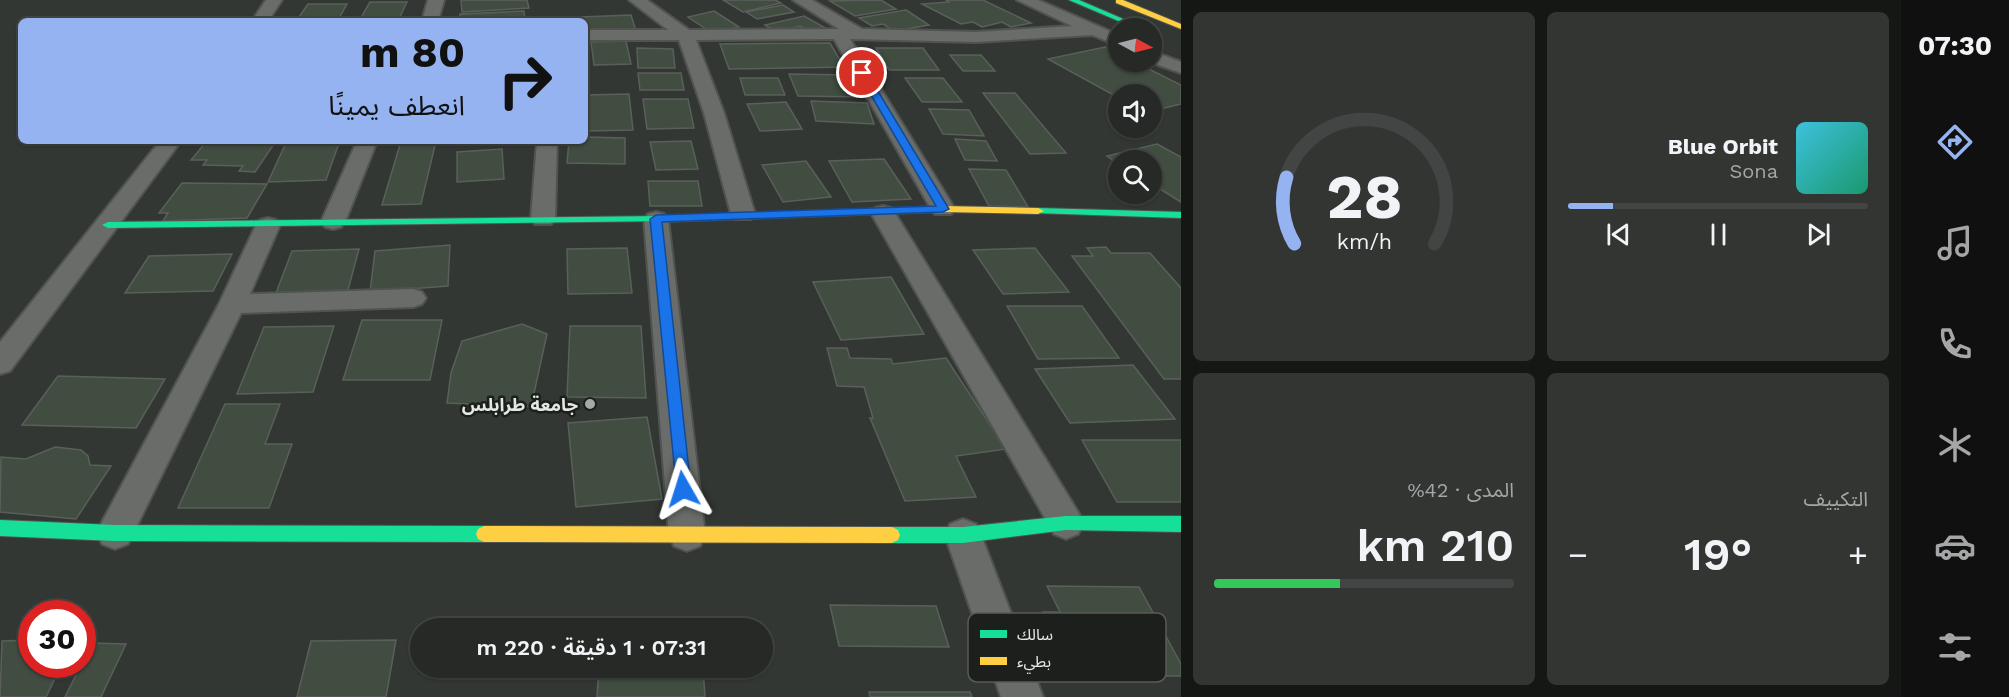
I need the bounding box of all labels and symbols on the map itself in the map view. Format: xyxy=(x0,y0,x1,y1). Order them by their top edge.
north arrow xyxy=(1108,18,1162,72)
pin xyxy=(836,47,887,98)
place label: جامعة طرابلس xyxy=(462,394,578,416)
marker: جامعة طرابلس xyxy=(583,397,597,411)
position arrow xyxy=(651,457,715,521)
speed limit sign: 30 xyxy=(18,600,96,678)
legend xyxy=(968,613,1166,682)
text: سالك xyxy=(1017,625,1053,644)
text: بطيء xyxy=(1017,652,1051,674)

